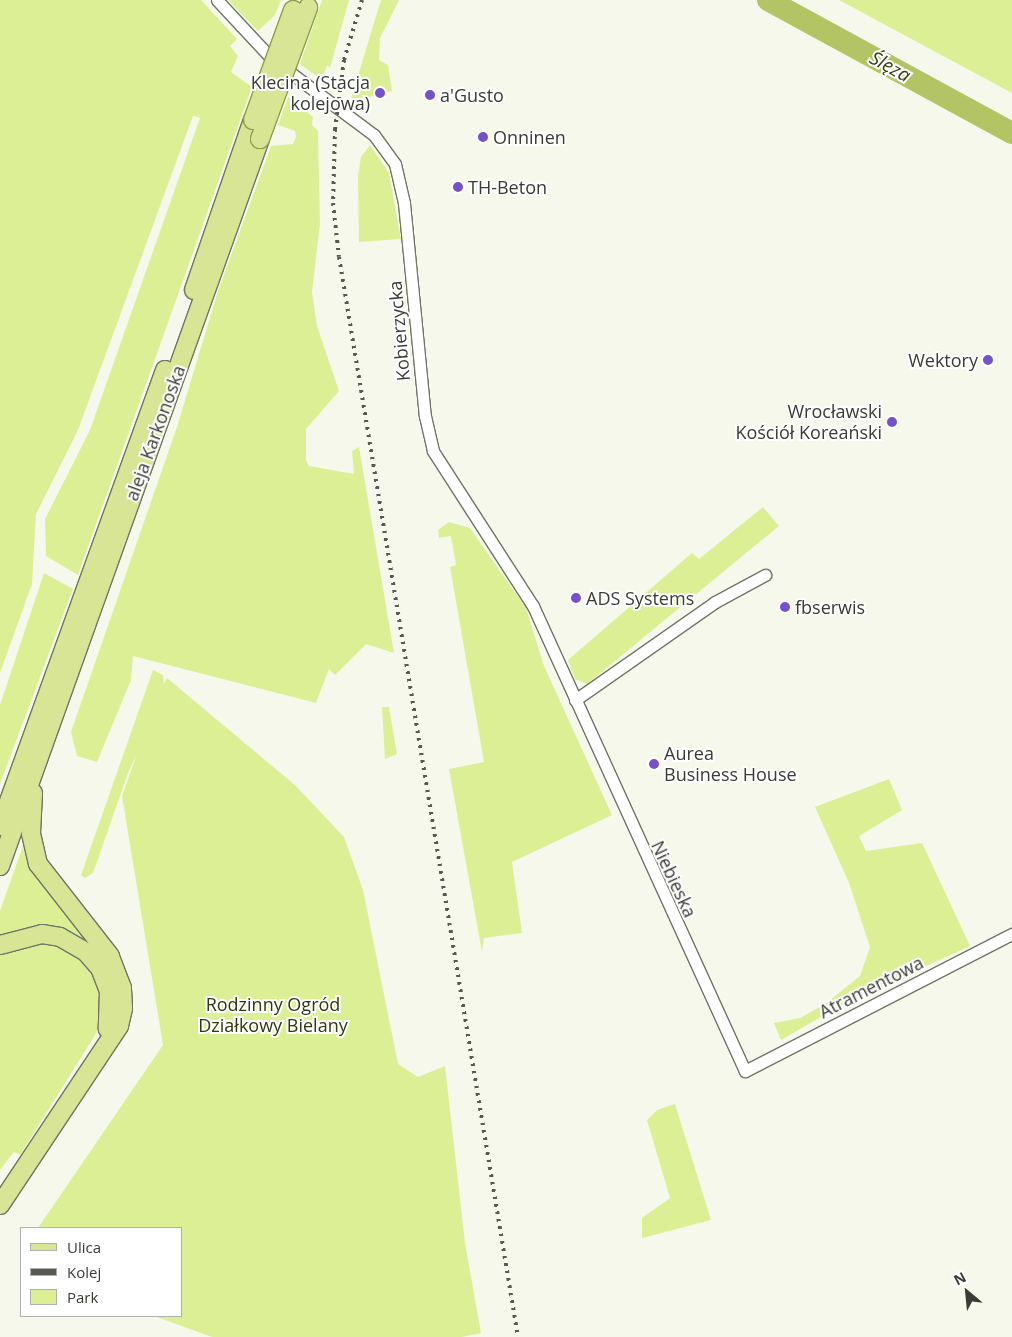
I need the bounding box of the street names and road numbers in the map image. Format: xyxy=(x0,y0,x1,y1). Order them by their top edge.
street label: Kobierzycka xyxy=(384,280,414,382)
street label: aleja Karkonoska xyxy=(120,362,190,504)
street label: Niebieska xyxy=(647,837,701,921)
street label: Atramentowa xyxy=(815,951,927,1023)

